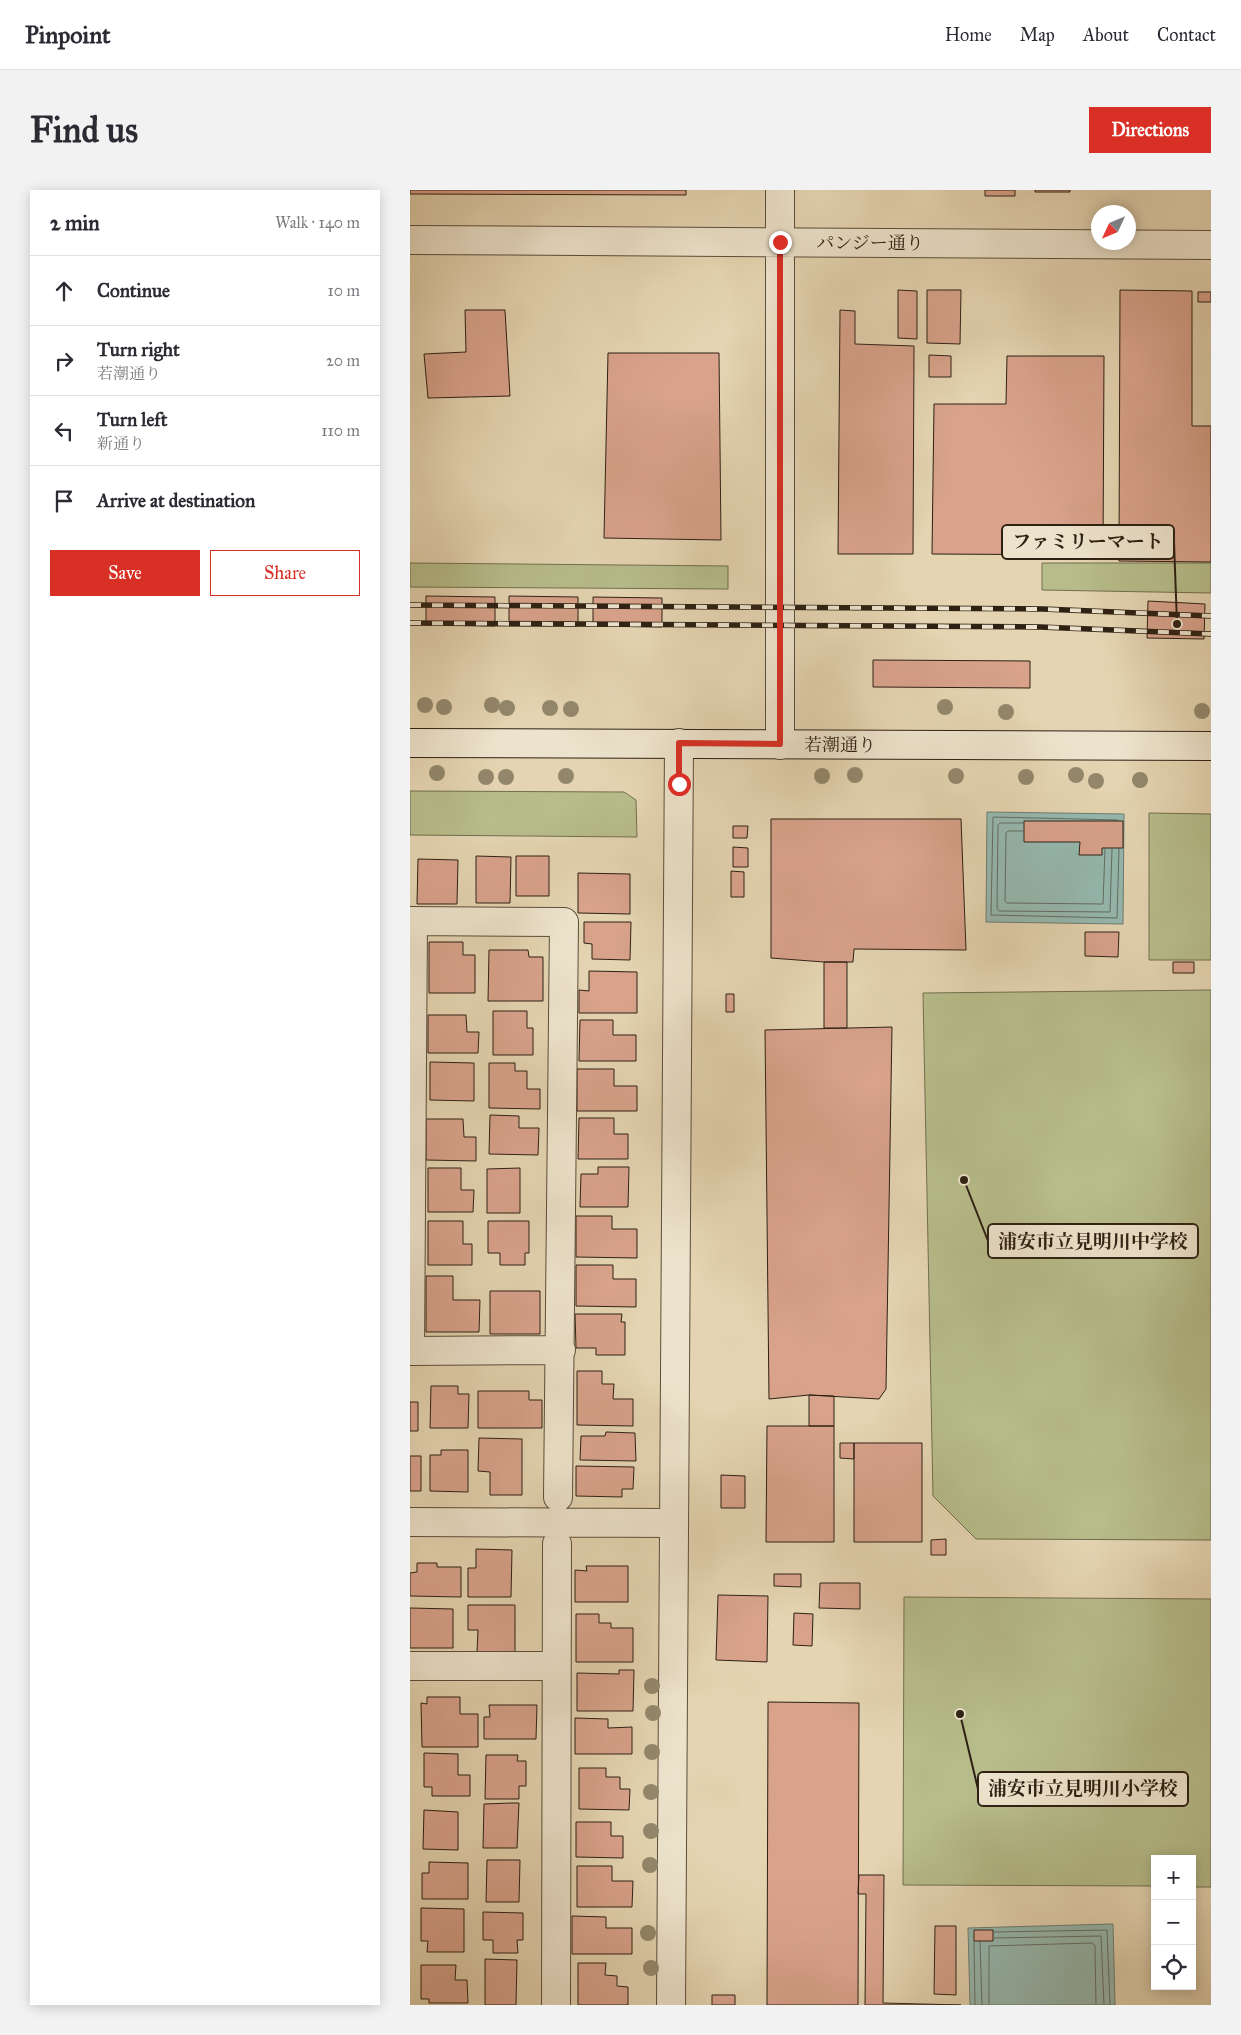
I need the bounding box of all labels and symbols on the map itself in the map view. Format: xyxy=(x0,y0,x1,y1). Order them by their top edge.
north arrow xyxy=(1091,205,1136,250)
route end xyxy=(769,231,792,254)
street label: パンジー通り xyxy=(816,232,924,254)
callout: ファミリーマート xyxy=(1002,525,1174,559)
text: ファミリーマート xyxy=(1012,530,1164,553)
street label: 若潮通り xyxy=(804,734,876,756)
route start xyxy=(668,773,691,796)
callout: 浦安市立見明川中学校 xyxy=(988,1224,1198,1258)
text: 浦安市立見明川中学校 xyxy=(998,1230,1188,1253)
callout: 浦安市立見明川小学校 xyxy=(978,1772,1188,1806)
text: 浦安市立見明川小学校 xyxy=(988,1777,1178,1800)

